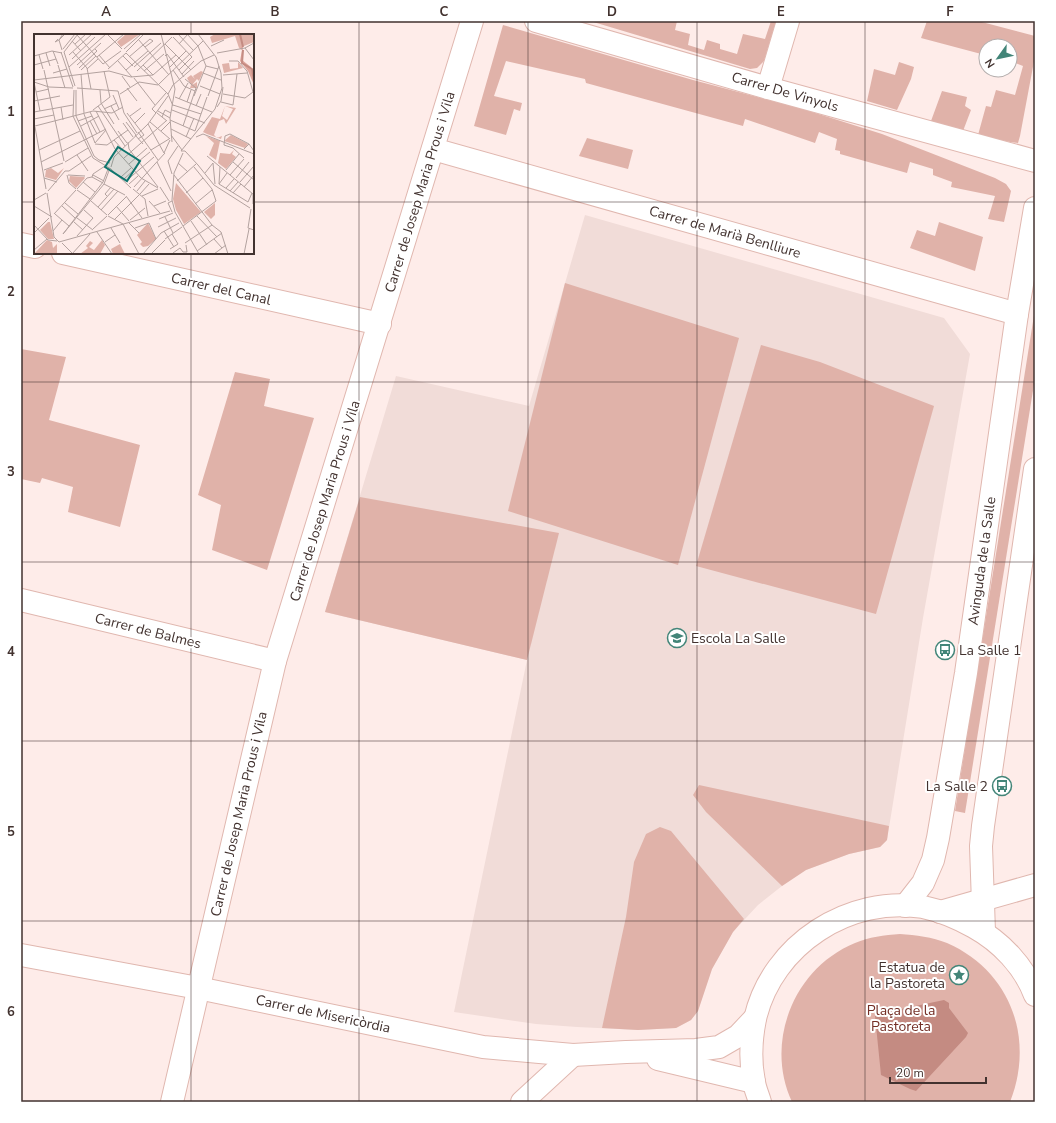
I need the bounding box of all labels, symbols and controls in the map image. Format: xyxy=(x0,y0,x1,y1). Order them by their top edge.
text: A xyxy=(101,3,111,21)
text: B xyxy=(271,3,280,21)
text: C xyxy=(440,3,449,21)
text: D xyxy=(607,3,617,21)
text: E xyxy=(777,3,785,21)
text: F xyxy=(946,3,954,21)
inset map xyxy=(34,34,254,254)
north arrow xyxy=(978,38,1018,78)
text: N xyxy=(982,56,999,71)
street label: Carrer De Vinyols xyxy=(729,68,841,116)
street label: Carrer de Josep Maria Prous i Vila xyxy=(380,89,460,295)
text: 1 xyxy=(7,103,15,121)
street label: Carrer de Marià Benlliure xyxy=(647,201,803,263)
street label: Carrer del Canal xyxy=(169,268,274,310)
text: 2 xyxy=(7,283,15,301)
street label: Carrer de Josep Maria Prous i Vila xyxy=(285,398,365,604)
text: 3 xyxy=(7,463,15,481)
street label: Avinguda de la Salle xyxy=(964,496,1000,626)
street label: Carrer de Balmes xyxy=(93,609,203,653)
school or university icon: Escola La Salle xyxy=(666,627,688,649)
place label: Escola La Salle xyxy=(691,629,785,648)
bus stop icon: La Salle 1 xyxy=(934,639,956,661)
place label: La Salle 1 xyxy=(959,641,1021,660)
text: 4 xyxy=(7,643,15,661)
street label: Carrer de Josep Maria Prous i Vila xyxy=(206,710,272,918)
bus stop icon: La Salle 2 xyxy=(991,775,1013,797)
place label: La Salle 2 xyxy=(926,777,988,796)
text: 5 xyxy=(7,823,15,841)
place label: Estatua de la Pastoreta xyxy=(870,958,945,993)
place icon: Estatua de la Pastoreta xyxy=(948,964,970,986)
street label: Carrer de Misericòrdia xyxy=(254,990,392,1038)
park label: Plaça de la Pastoreta xyxy=(867,1001,935,1036)
text: 6 xyxy=(7,1003,15,1021)
scale bar xyxy=(890,1059,986,1085)
text: 20 m xyxy=(896,1065,924,1081)

